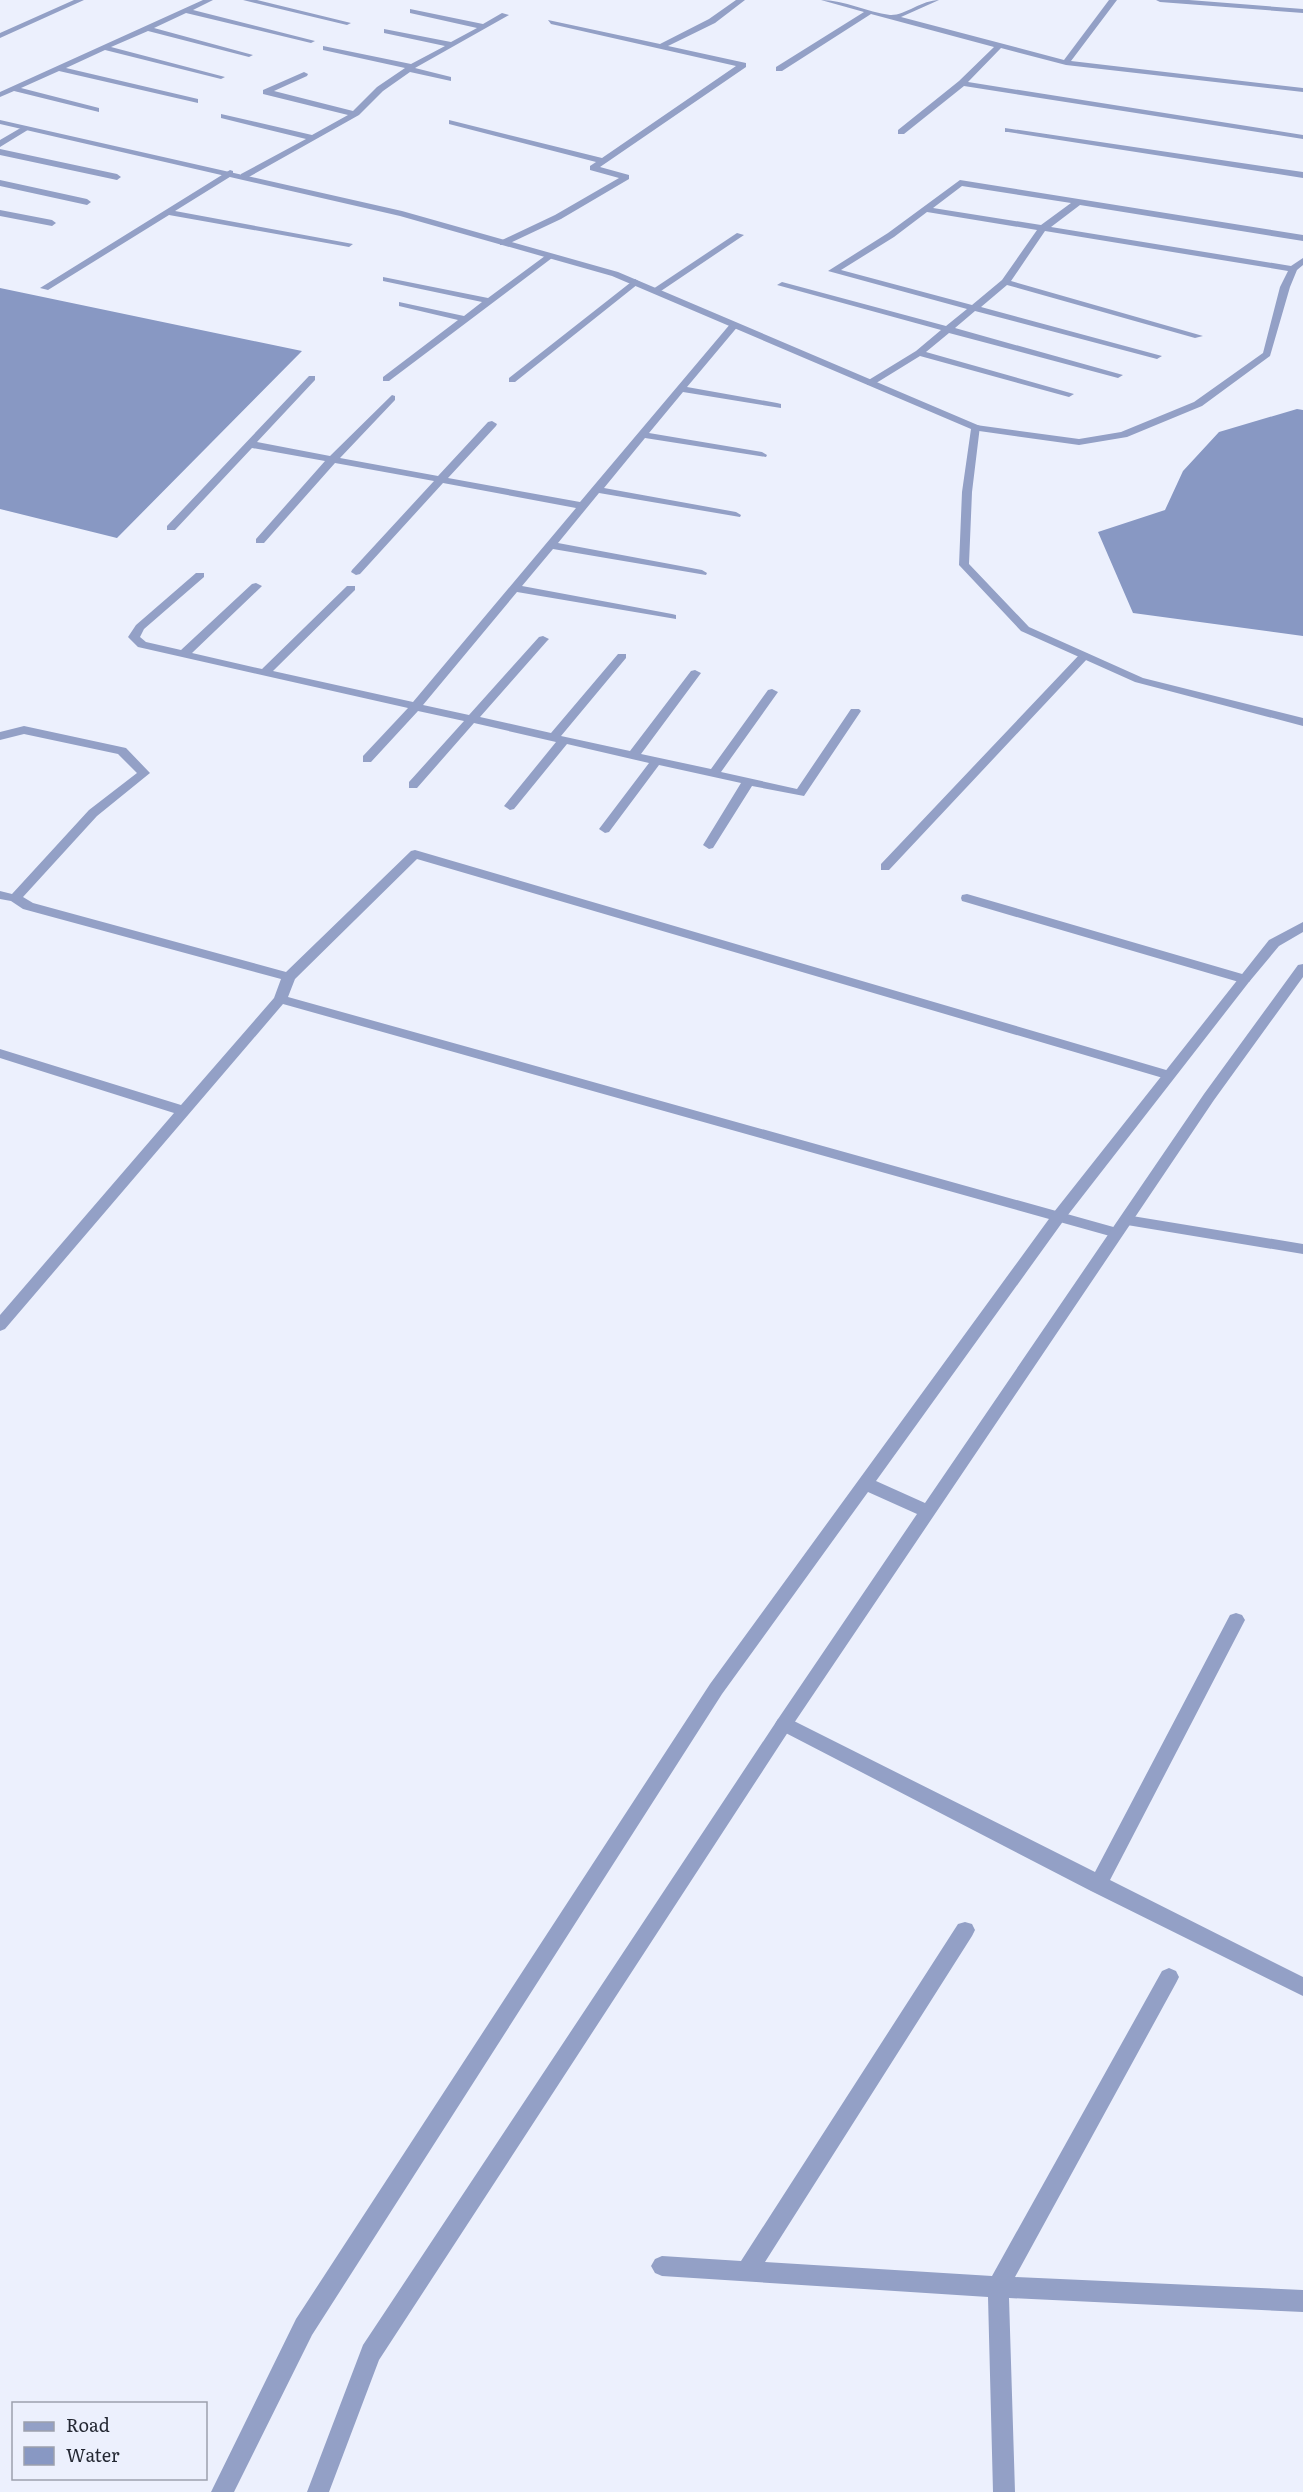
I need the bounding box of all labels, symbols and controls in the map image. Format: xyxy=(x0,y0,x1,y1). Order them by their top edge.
legend xyxy=(12,2402,207,2480)
text: Road xyxy=(66,2411,110,2438)
text: Water xyxy=(66,2441,120,2468)

